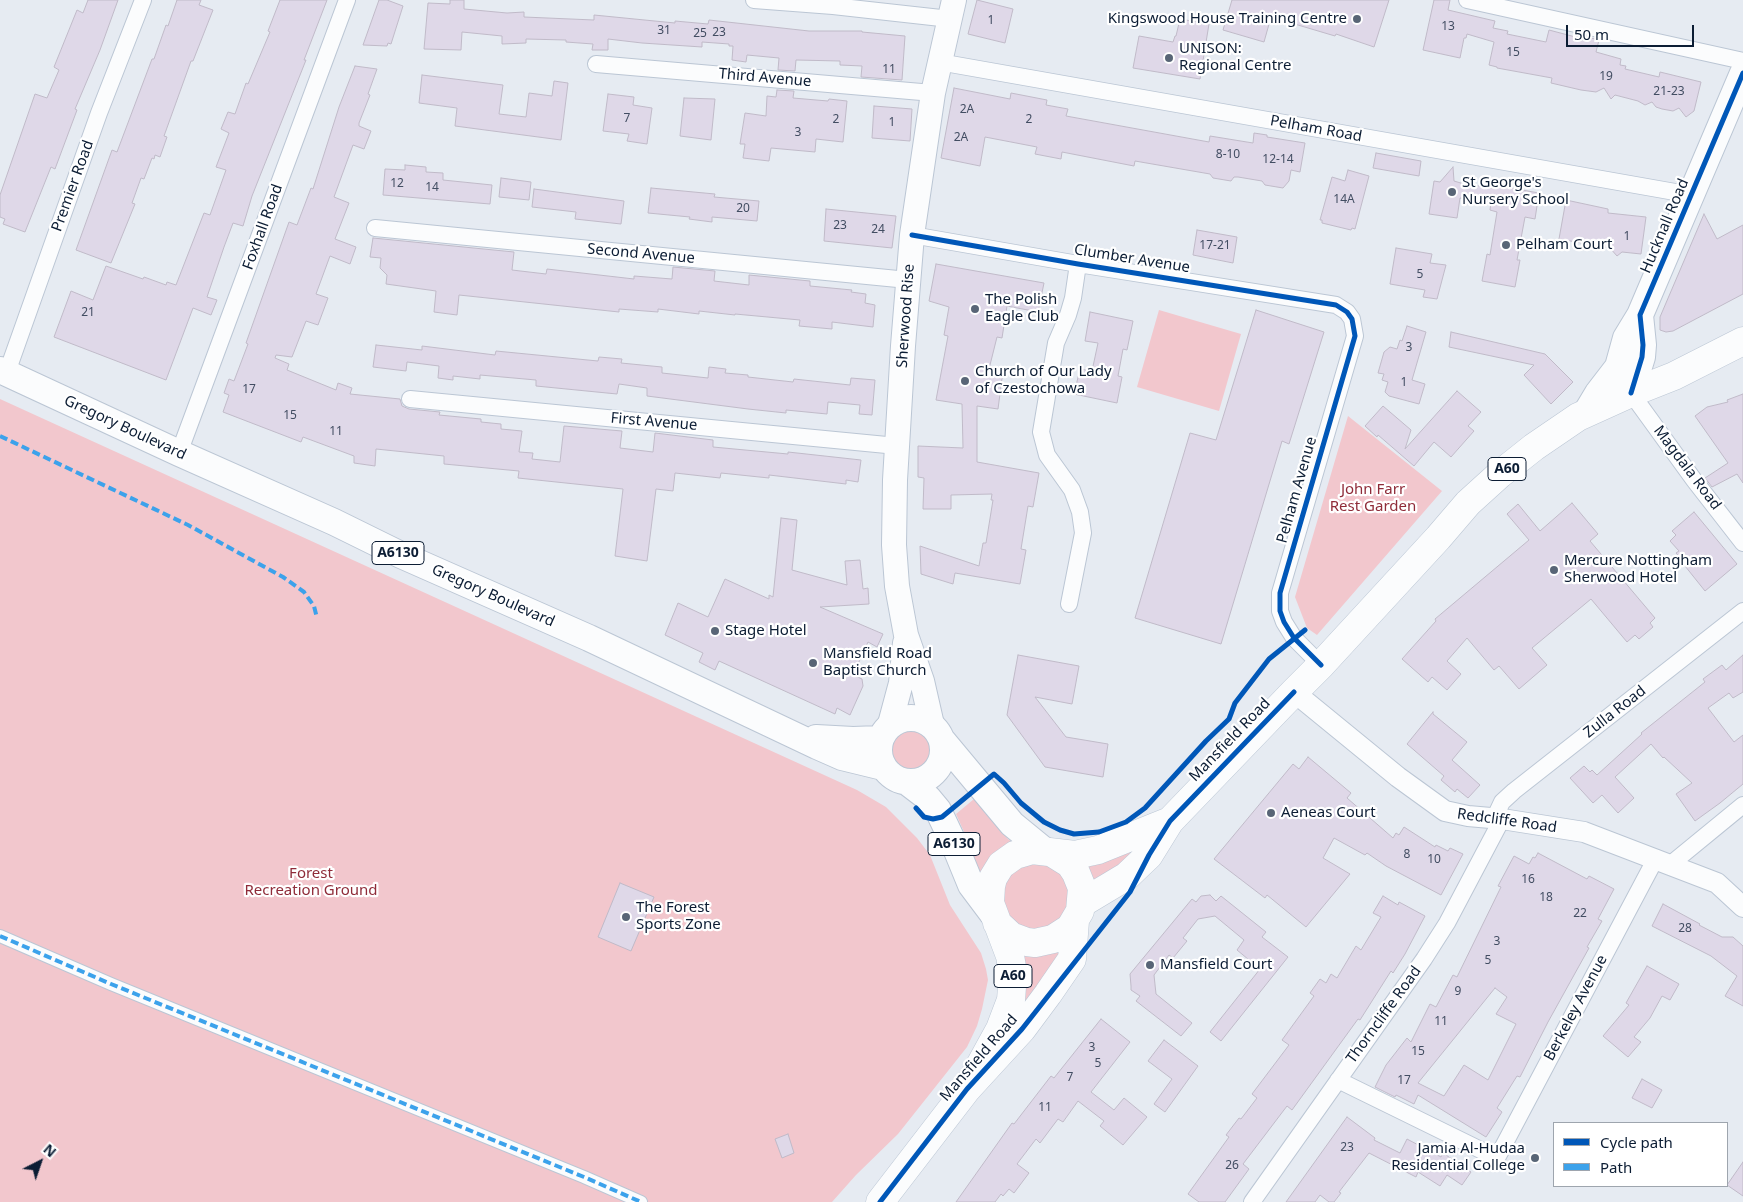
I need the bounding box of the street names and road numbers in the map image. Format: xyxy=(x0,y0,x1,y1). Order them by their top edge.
street label: Third Avenue xyxy=(718,65,812,91)
street label: Pelham Road xyxy=(1269,112,1363,146)
street label: Premier Road xyxy=(48,138,98,234)
street label: Hucknall Road xyxy=(1637,176,1693,276)
street label: Foxhall Road xyxy=(239,182,287,272)
street label: Second Avenue xyxy=(586,240,696,268)
street label: Clumber Avenue xyxy=(1073,241,1191,277)
street label: Sherwood Rise xyxy=(893,263,919,369)
street label: Gregory Boulevard xyxy=(61,392,189,464)
street label: First Avenue xyxy=(610,409,698,435)
street label: Magdala Road xyxy=(1649,422,1725,514)
street label: Pelham Avenue xyxy=(1273,435,1321,545)
road number: A60 xyxy=(1488,458,1526,480)
road number: A6130 xyxy=(372,542,424,564)
street label: Gregory Boulevard xyxy=(429,561,557,631)
street label: Zulla Road xyxy=(1580,682,1650,742)
street label: Mansfield Road xyxy=(1186,695,1274,785)
street label: Redcliffe Road xyxy=(1456,805,1558,837)
road number: A6130 xyxy=(928,832,980,856)
street label: Berkeley Avenue xyxy=(1541,952,1611,1064)
street label: Thorncliffe Road xyxy=(1343,963,1425,1067)
road number: A60 xyxy=(994,964,1032,988)
street label: Mansfield Road xyxy=(936,1011,1022,1105)

